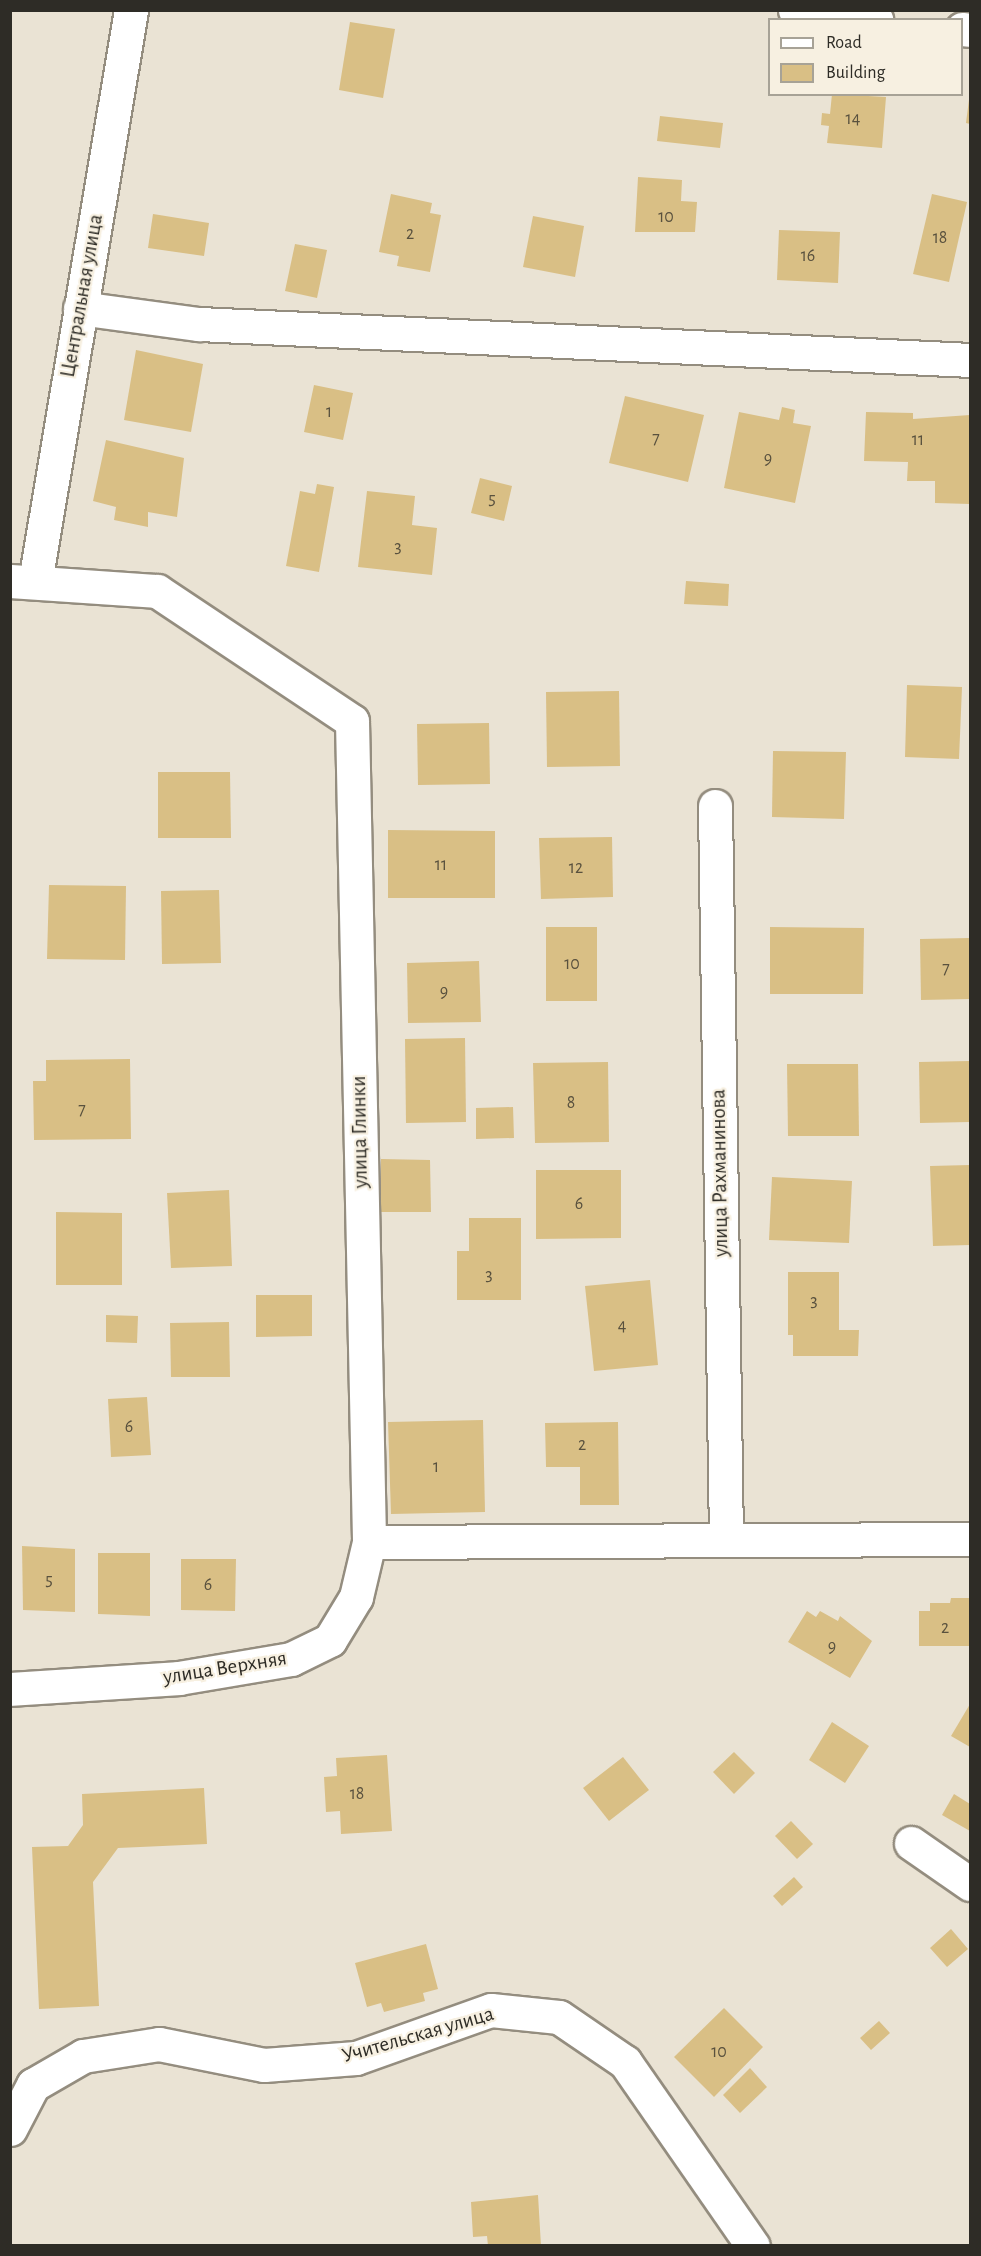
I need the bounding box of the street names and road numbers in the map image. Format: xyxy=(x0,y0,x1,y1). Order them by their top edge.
street label: Центральная улица xyxy=(55,212,109,380)
street label: улица Глинки xyxy=(346,1075,374,1189)
street label: улица Рахманинова xyxy=(706,1089,734,1257)
street label: улица Верхняя xyxy=(161,1646,289,1690)
street label: Учительская улица xyxy=(339,2001,497,2069)

